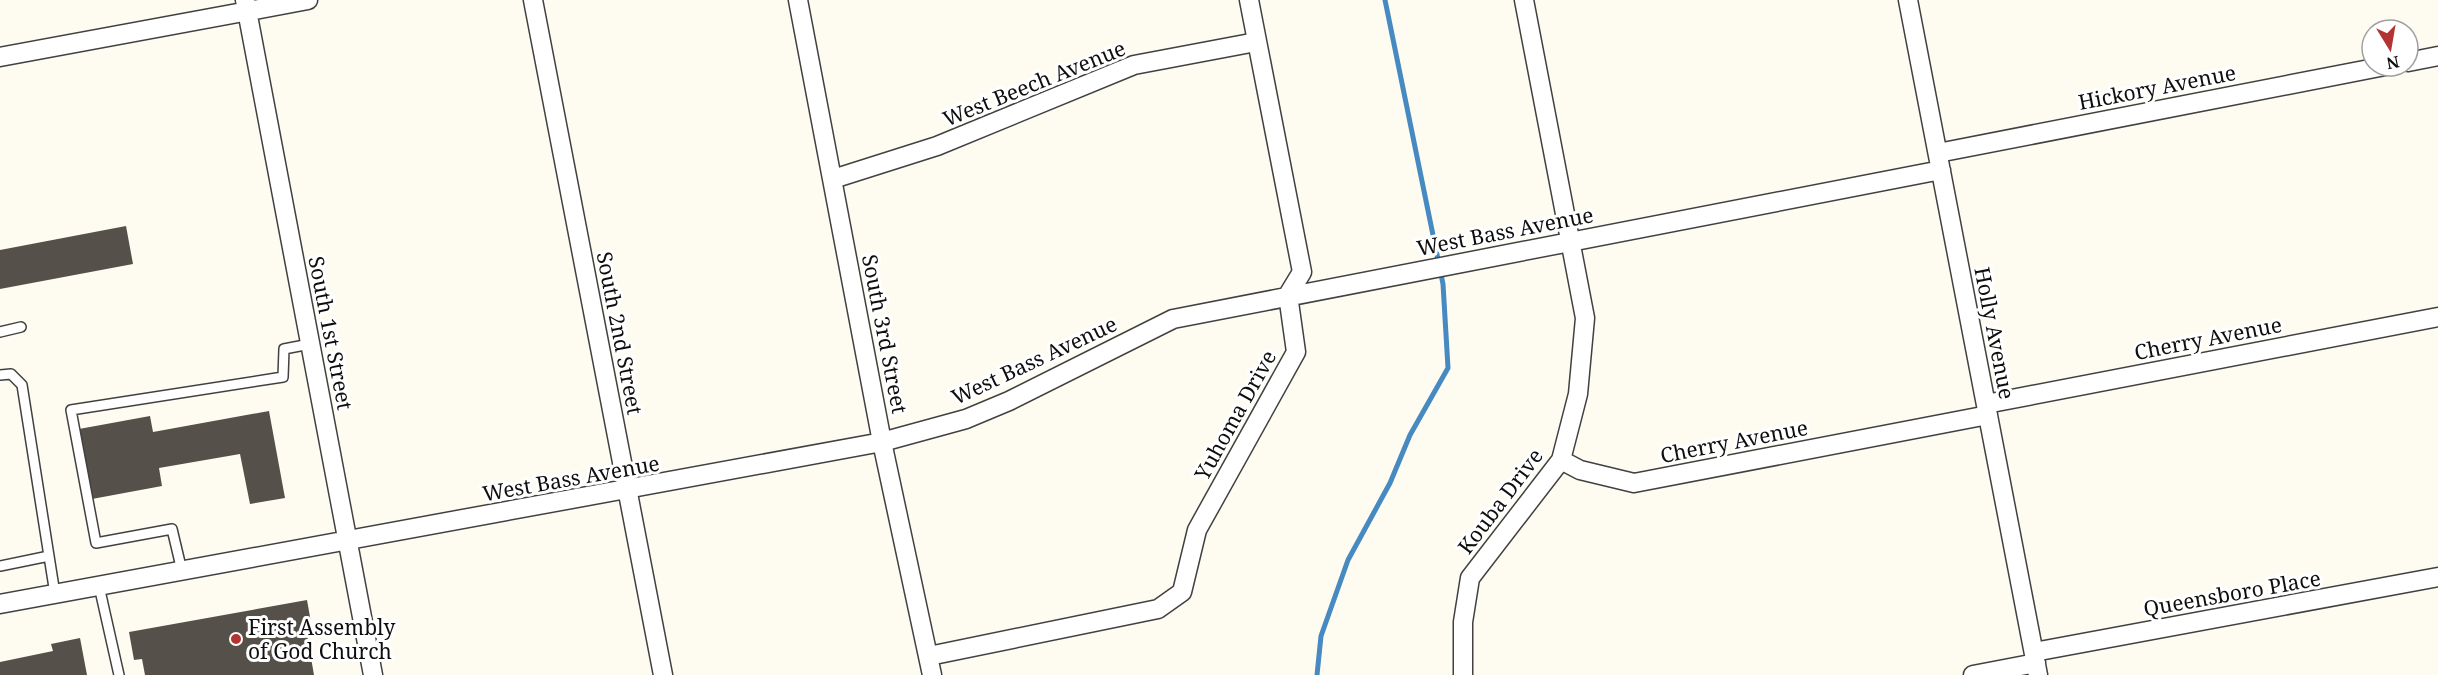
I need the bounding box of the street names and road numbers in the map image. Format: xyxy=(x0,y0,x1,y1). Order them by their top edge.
street label: West Beech Avenue xyxy=(939,34,1129,132)
street label: Hickory Avenue xyxy=(2076,58,2238,116)
street label: West Bass Avenue xyxy=(1414,200,1596,262)
street label: South 2nd Street xyxy=(590,249,650,417)
street label: South 3rd Street xyxy=(856,252,914,416)
street label: South 1st Street xyxy=(302,254,360,412)
street label: Holly Avenue xyxy=(1968,264,2022,402)
street label: West Bass Avenue xyxy=(947,309,1121,411)
street label: Cherry Avenue xyxy=(2132,310,2284,366)
street label: Yuhoma Drive xyxy=(1187,345,1282,486)
street label: Cherry Avenue xyxy=(1658,413,1810,469)
street label: Kouba Drive xyxy=(1451,443,1549,559)
street label: West Bass Avenue xyxy=(480,449,662,507)
street label: Queensboro Place xyxy=(2141,564,2323,622)

